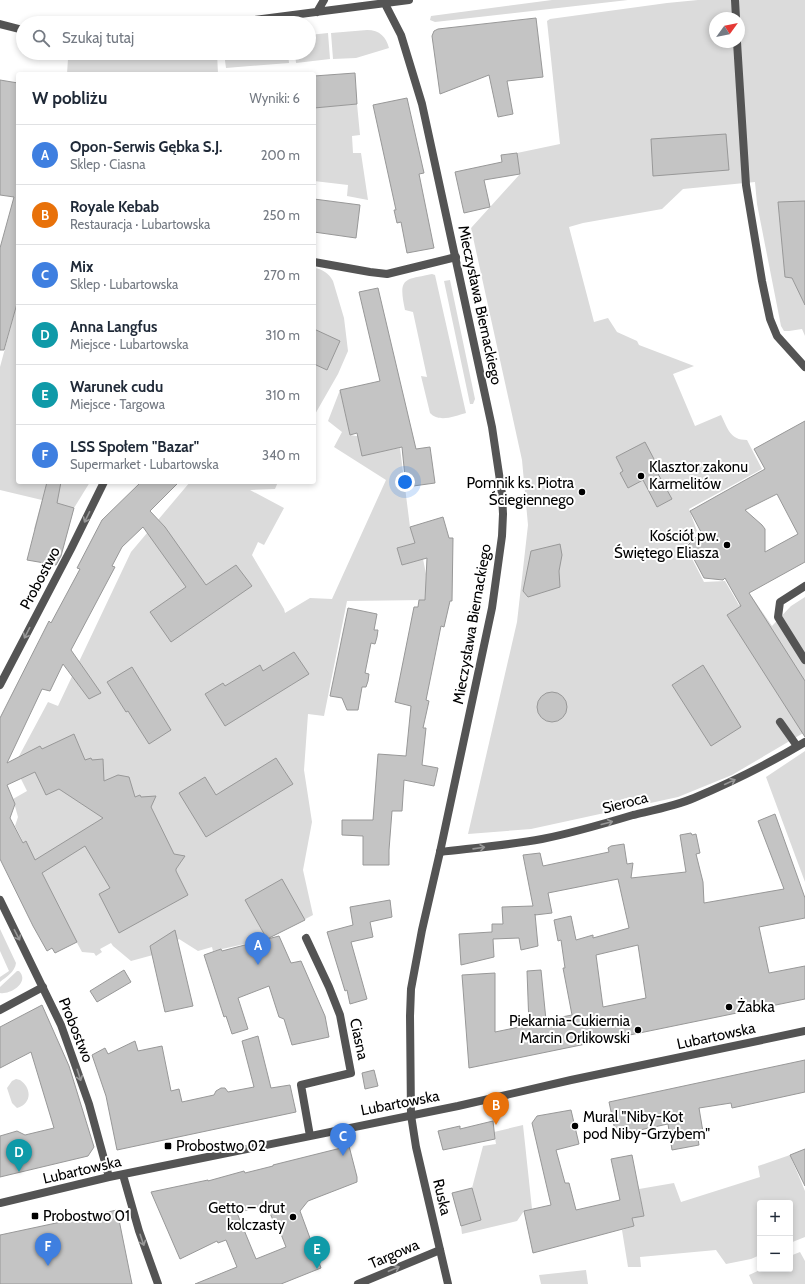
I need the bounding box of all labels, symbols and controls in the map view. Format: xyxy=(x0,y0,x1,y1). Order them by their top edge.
north arrow xyxy=(709,12,745,48)
search box xyxy=(16,16,316,60)
icon: search xyxy=(30,27,52,49)
text: Szukaj tutaj xyxy=(62,29,134,47)
text: W pobliżu xyxy=(32,88,107,108)
text: Wyniki: 6 xyxy=(250,90,300,106)
text: Opon-Serwis Gębka S.J. xyxy=(70,138,222,156)
text: A xyxy=(41,147,49,163)
text: 200 m xyxy=(261,147,300,163)
text: Sklep · Ciasna xyxy=(70,156,145,172)
text: Royale Kebab xyxy=(70,198,159,216)
text: B xyxy=(41,207,49,223)
text: 250 m xyxy=(263,207,300,223)
text: Restauracja · Lubartowska xyxy=(70,216,210,232)
street label: Mieczysława Biernackiego xyxy=(454,224,506,386)
text: Mix xyxy=(70,258,93,276)
text: C xyxy=(41,267,49,283)
text: 270 m xyxy=(263,267,300,283)
text: Sklep · Lubartowska xyxy=(70,276,178,292)
text: Anna Langfus xyxy=(70,318,157,336)
text: D xyxy=(40,327,50,343)
text: 310 m xyxy=(265,327,300,343)
text: Miejsce · Lubartowska xyxy=(70,336,188,352)
text: Warunek cudu xyxy=(70,378,163,396)
text: E xyxy=(41,387,49,403)
text: 310 m xyxy=(265,387,300,403)
text: Miejsce · Targowa xyxy=(70,396,165,412)
text: LSS Społem "Bazar" xyxy=(70,438,199,456)
text: F xyxy=(42,447,48,463)
text: 340 m xyxy=(262,447,300,463)
text: Supermarket · Lubartowska xyxy=(70,456,219,472)
place label: Klasztor zakonu Karmelitów xyxy=(649,458,748,493)
marker: Klasztor zakonu Karmelitów xyxy=(636,471,646,481)
your location xyxy=(395,472,415,492)
place label: Pomnik ks. Piotra Ściegiennego xyxy=(466,474,575,509)
marker: Pomnik ks. Piotra Ściegiennego xyxy=(577,487,587,497)
one-way arrow xyxy=(83,511,90,523)
place label: Kościół pw. Świętego Eliasza xyxy=(614,527,720,562)
marker: Kościół pw. Świętego Eliasza xyxy=(722,540,732,550)
street label: Mieczysława Biernackiego xyxy=(449,542,495,706)
street label: Probostwo xyxy=(16,544,64,612)
one-way arrow xyxy=(23,626,30,638)
one-way arrow xyxy=(723,778,735,785)
street label: Sieroca xyxy=(600,788,650,818)
one-way arrow xyxy=(600,819,613,826)
one-way arrow xyxy=(472,844,485,852)
one-way arrow xyxy=(14,929,22,941)
pin: A xyxy=(245,932,271,965)
street label: Probostwo xyxy=(55,995,97,1065)
place label: Żabka xyxy=(737,997,775,1016)
marker: Żabka xyxy=(724,1002,734,1012)
place label: Piekarnia-Cukiernia Marcin Orlikowski xyxy=(509,1012,631,1047)
street label: Ciasna xyxy=(346,1017,372,1062)
street label: Lubartowska xyxy=(675,1019,758,1053)
marker: Piekarnia-Cukiernia Marcin Orlikowski xyxy=(633,1025,643,1035)
one-way arrow xyxy=(76,1068,83,1081)
street label: Lubartowska xyxy=(359,1086,442,1119)
pin: B xyxy=(483,1092,509,1125)
place label: Mural "Niby-Kot pod Niby-Grzybem" xyxy=(583,1108,710,1143)
marker: Mural "Niby-Kot pod Niby-Grzybem" xyxy=(570,1121,580,1131)
pin: C xyxy=(330,1123,356,1156)
place label: Probostwo 02 xyxy=(176,1137,266,1155)
pin: D xyxy=(6,1139,32,1172)
marker: Probostwo 02 xyxy=(163,1141,173,1151)
street label: Lubartowska xyxy=(41,1152,124,1188)
street label: Ruska xyxy=(429,1177,455,1218)
place label: Getto – drut kolczasty xyxy=(208,1199,285,1234)
map controls xyxy=(757,1200,793,1272)
button: + xyxy=(757,1200,793,1236)
place label: Probostwo 01 xyxy=(43,1207,130,1225)
marker: Probostwo 01 xyxy=(30,1211,40,1221)
marker: Getto – drut kolczasty xyxy=(288,1212,298,1222)
pin: F xyxy=(35,1233,61,1266)
one-way arrow xyxy=(138,1233,146,1245)
street label: Targowa xyxy=(366,1235,422,1273)
pin: E xyxy=(304,1236,330,1269)
button: − xyxy=(757,1236,793,1272)
one-way arrow xyxy=(388,1265,400,1272)

